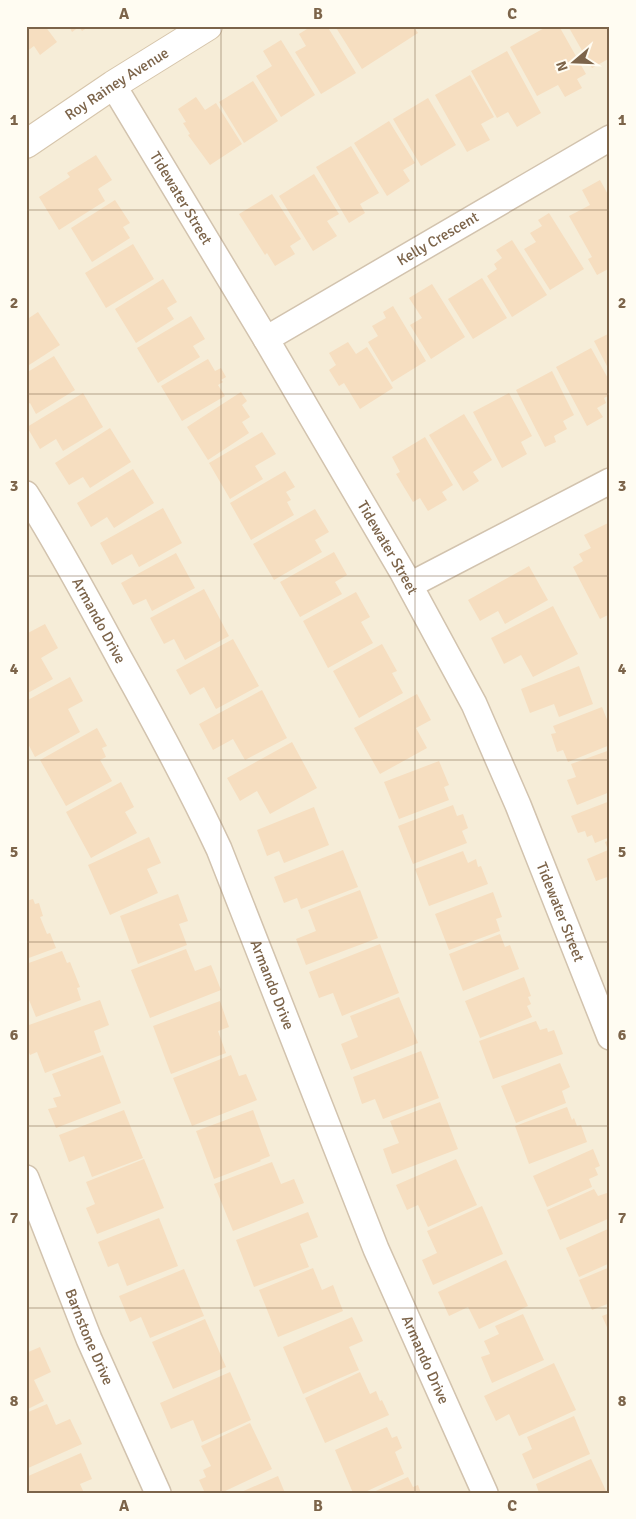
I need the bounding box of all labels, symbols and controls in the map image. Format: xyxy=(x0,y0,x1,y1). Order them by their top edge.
text: A xyxy=(119,4,130,24)
text: B xyxy=(313,4,323,24)
text: C xyxy=(507,4,517,24)
north arrow xyxy=(548,38,598,88)
street label: Roy Rainey Avenue xyxy=(61,44,172,124)
text: N xyxy=(553,59,572,73)
text: 1 xyxy=(10,110,19,130)
text: 1 xyxy=(618,110,627,130)
street label: Tidewater Street xyxy=(146,148,216,248)
street label: Kelly Crescent xyxy=(394,208,482,269)
text: 2 xyxy=(10,293,18,313)
text: 2 xyxy=(618,293,626,313)
text: 3 xyxy=(10,476,18,496)
text: 3 xyxy=(618,476,626,496)
street label: Tidewater Street xyxy=(354,497,422,598)
street label: Armando Drive xyxy=(68,574,130,667)
text: 4 xyxy=(10,659,19,679)
text: 4 xyxy=(618,659,627,679)
text: 5 xyxy=(10,842,18,862)
text: 5 xyxy=(618,842,626,862)
street label: Tidewater Street xyxy=(533,860,588,964)
street label: Armando Drive xyxy=(247,937,298,1032)
text: 6 xyxy=(10,1025,19,1045)
text: 6 xyxy=(618,1025,627,1045)
text: 7 xyxy=(10,1208,19,1228)
text: 7 xyxy=(618,1208,627,1228)
street label: Barnstone Drive xyxy=(61,1286,117,1388)
street label: Armando Drive xyxy=(398,1312,453,1407)
text: 8 xyxy=(10,1391,19,1411)
text: 8 xyxy=(618,1391,627,1411)
text: A xyxy=(119,1496,130,1516)
text: B xyxy=(313,1496,323,1516)
text: C xyxy=(507,1496,517,1516)

